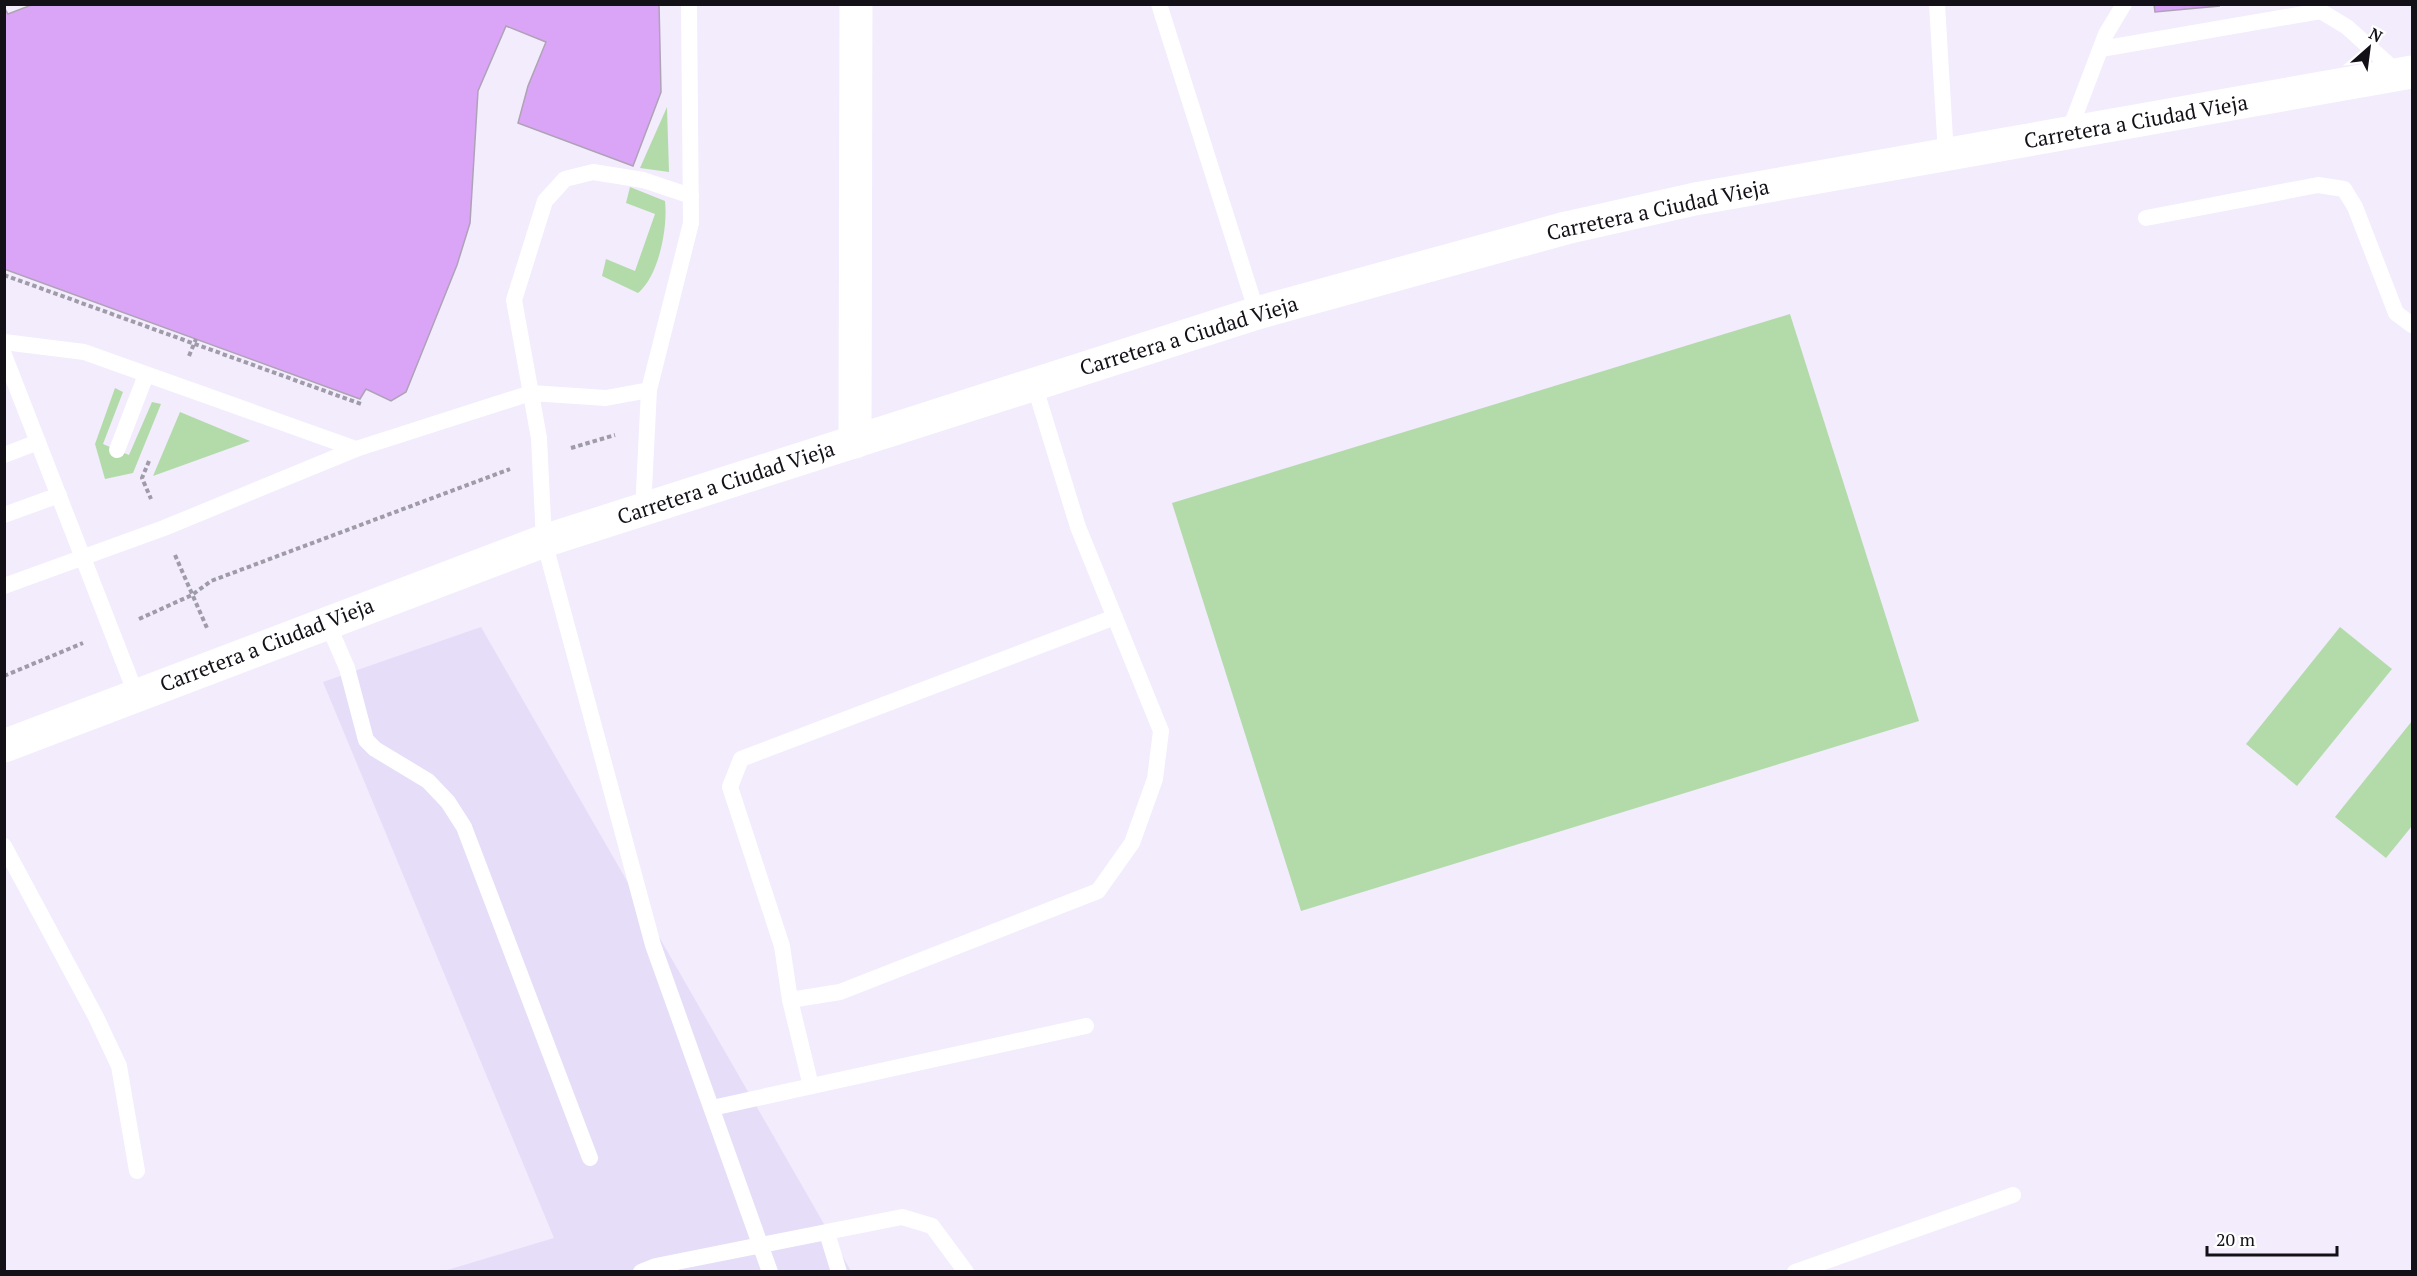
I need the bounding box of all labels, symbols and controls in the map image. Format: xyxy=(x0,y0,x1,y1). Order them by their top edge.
north arrow xyxy=(2339,18,2399,78)
text: N xyxy=(2366,22,2387,47)
street label: Carretera a Ciudad Vieja xyxy=(2022,87,2250,155)
street label: Carretera a Ciudad Vieja xyxy=(1544,172,1772,246)
street label: Carretera a Ciudad Vieja xyxy=(1076,288,1302,382)
street label: Carretera a Ciudad Vieja xyxy=(613,434,838,530)
street label: Carretera a Ciudad Vieja xyxy=(156,590,378,698)
scale bar xyxy=(2207,1219,2338,1257)
text: 20 m xyxy=(2216,1227,2256,1251)

